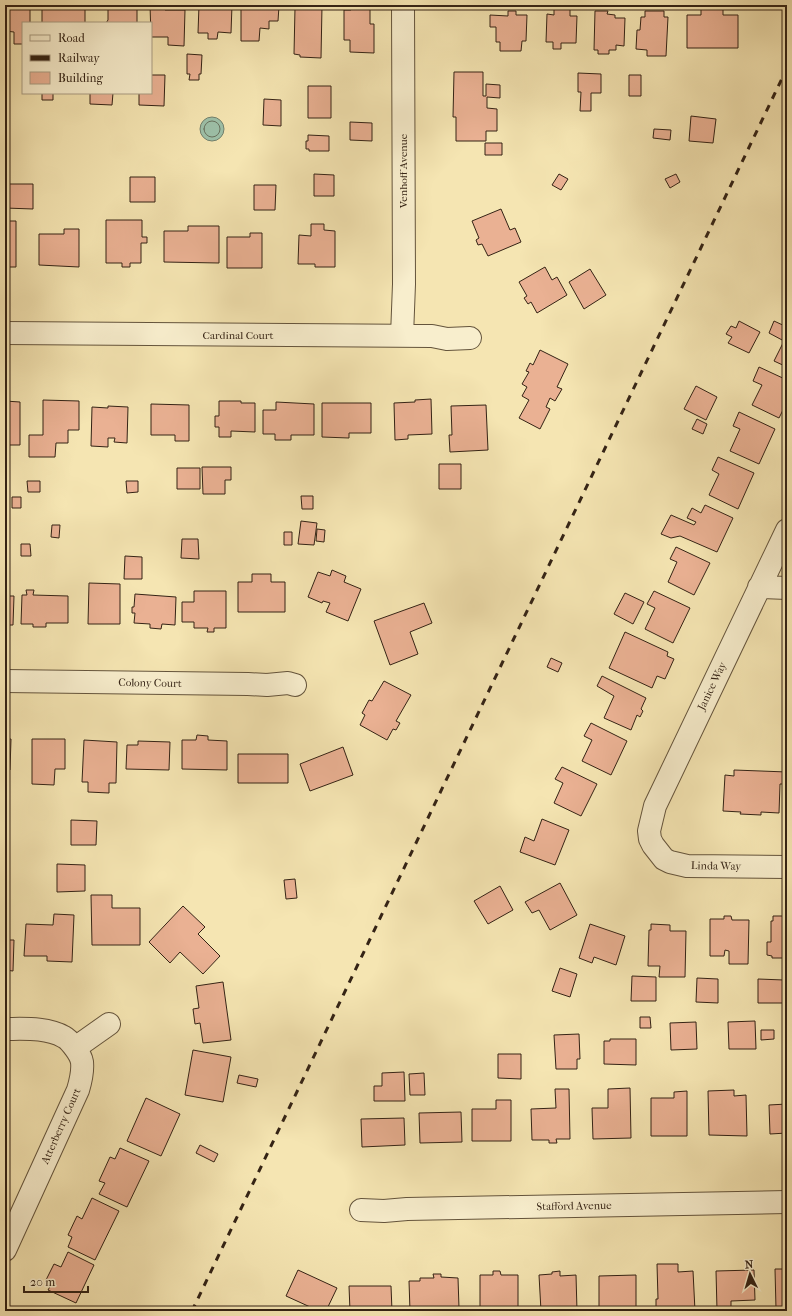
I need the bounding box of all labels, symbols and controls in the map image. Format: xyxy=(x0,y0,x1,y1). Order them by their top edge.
legend xyxy=(22,22,152,94)
text: Road xyxy=(58,31,85,45)
text: Railway xyxy=(58,51,100,65)
text: Building xyxy=(58,71,103,85)
street label: Venhoff Avenue xyxy=(397,133,410,209)
street label: Cardinal Court xyxy=(203,329,274,342)
street label: Janice Way xyxy=(694,659,730,713)
street label: Colony Court xyxy=(118,676,182,690)
street label: Linda Way xyxy=(691,859,742,873)
street label: Atterberry Court xyxy=(38,1086,84,1167)
street label: Stafford Avenue xyxy=(536,1199,612,1213)
north arrow xyxy=(730,1254,770,1294)
text: N xyxy=(744,1258,755,1271)
scale bar xyxy=(24,1268,88,1294)
text: 20 m xyxy=(30,1275,55,1289)

